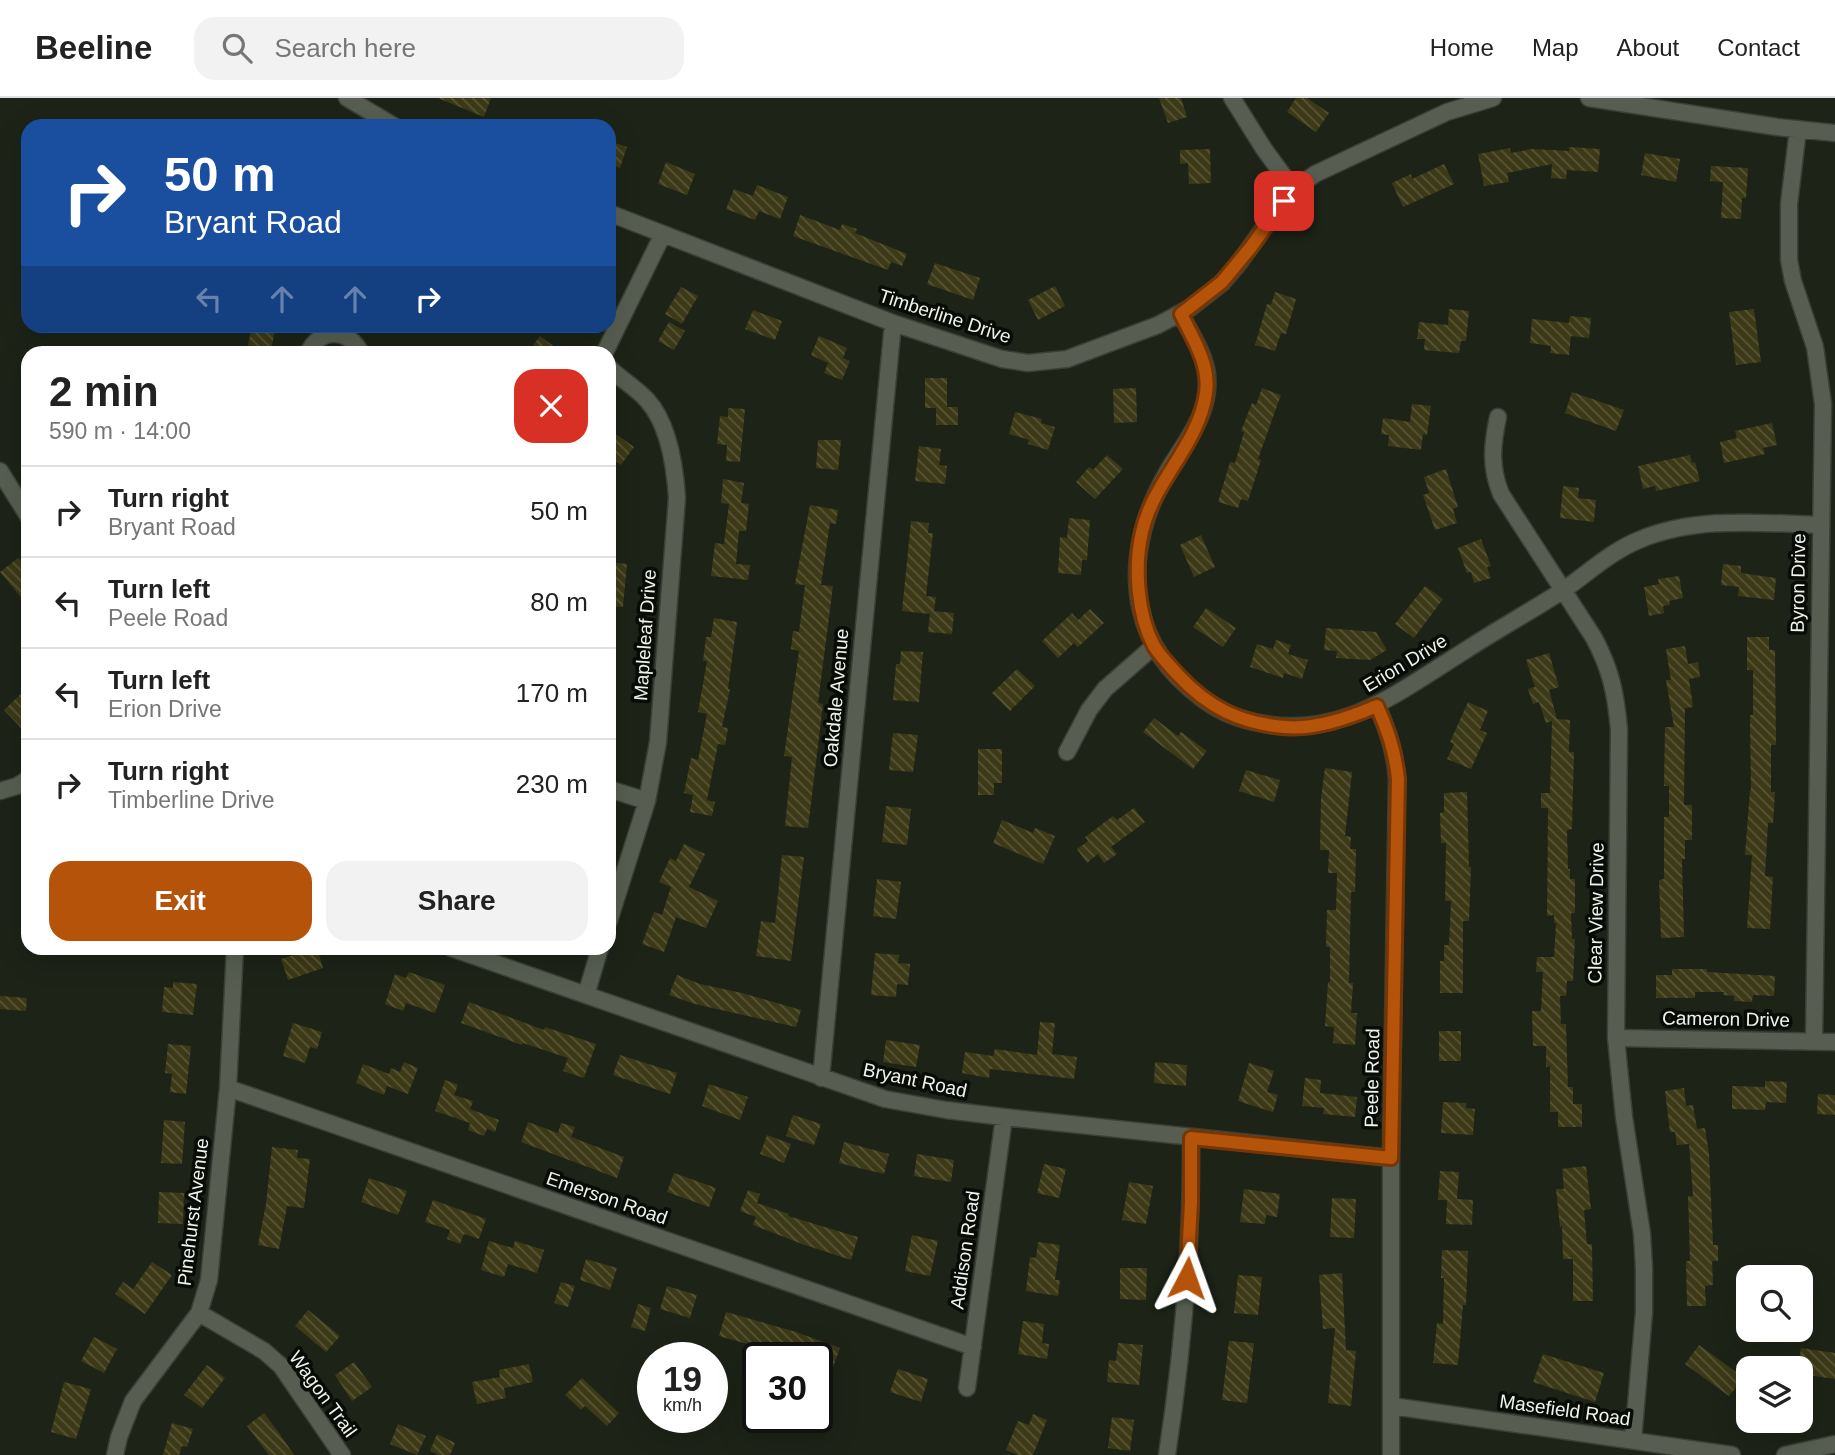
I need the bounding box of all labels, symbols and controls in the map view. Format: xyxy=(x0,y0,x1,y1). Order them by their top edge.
search box xyxy=(194,17,684,80)
text: Beeline xyxy=(35,29,152,66)
icon: search xyxy=(218,29,256,67)
text: Search here xyxy=(274,33,416,63)
text: Home xyxy=(1430,34,1494,61)
text: Map xyxy=(1532,34,1579,61)
text: About xyxy=(1617,34,1679,61)
text: Contact xyxy=(1717,34,1800,61)
icon: right xyxy=(49,147,140,238)
text: 50 m xyxy=(164,147,276,201)
pin xyxy=(1254,171,1314,231)
icon: arrive xyxy=(1265,182,1303,220)
text: Bryant Road xyxy=(164,204,342,240)
icon: left xyxy=(190,280,228,318)
icon: ahead xyxy=(263,280,301,318)
icon: ahead xyxy=(336,280,374,318)
icon: right xyxy=(409,280,447,318)
street label: Timberline Drive xyxy=(876,285,1014,347)
text: 2 min xyxy=(49,368,159,415)
button: close xyxy=(514,369,588,443)
text: 590 m · 14:00 xyxy=(49,418,191,444)
text: Turn right xyxy=(108,483,229,513)
icon: right xyxy=(49,493,87,531)
text: 50 m xyxy=(530,496,588,526)
text: Bryant Road xyxy=(108,514,236,540)
street label: Byron Drive xyxy=(1787,533,1809,633)
street label: Mapleleaf Drive xyxy=(630,568,660,702)
text: Turn left xyxy=(108,574,210,604)
icon: left xyxy=(49,584,87,622)
text: 80 m xyxy=(530,587,588,617)
text: Peele Road xyxy=(108,605,228,631)
street label: Oakdale Avenue xyxy=(819,628,853,768)
street label: Erion Drive xyxy=(1359,630,1451,696)
text: Turn left xyxy=(108,665,210,695)
icon: left xyxy=(49,675,87,713)
text: 170 m xyxy=(516,678,588,708)
text: Erion Drive xyxy=(108,696,222,722)
text: Turn right xyxy=(108,756,229,786)
icon: right xyxy=(49,766,87,804)
text: 230 m xyxy=(516,769,588,799)
text: Timberline Drive xyxy=(108,787,275,813)
street label: Clear View Drive xyxy=(1584,842,1608,984)
button: Exit xyxy=(49,861,312,941)
button: Share xyxy=(326,861,588,941)
street label: Cameron Drive xyxy=(1662,1007,1790,1031)
street label: Peele Road xyxy=(1361,1028,1383,1128)
street label: Bryant Road xyxy=(861,1059,969,1101)
street label: Pinehurst Avenue xyxy=(174,1137,212,1287)
street label: Emerson Road xyxy=(544,1167,670,1229)
street label: Addison Road xyxy=(946,1189,984,1311)
position arrow xyxy=(1150,1241,1224,1315)
map controls xyxy=(1736,1265,1813,1433)
button: search xyxy=(1736,1265,1813,1342)
speed limit sign: 30 xyxy=(742,1342,833,1433)
street label: Wagon Trail xyxy=(285,1347,361,1441)
button: layers xyxy=(1736,1356,1813,1433)
text: 19 xyxy=(663,1359,702,1398)
street label: Masefield Road xyxy=(1498,1390,1632,1430)
text: km/h xyxy=(663,1395,702,1415)

